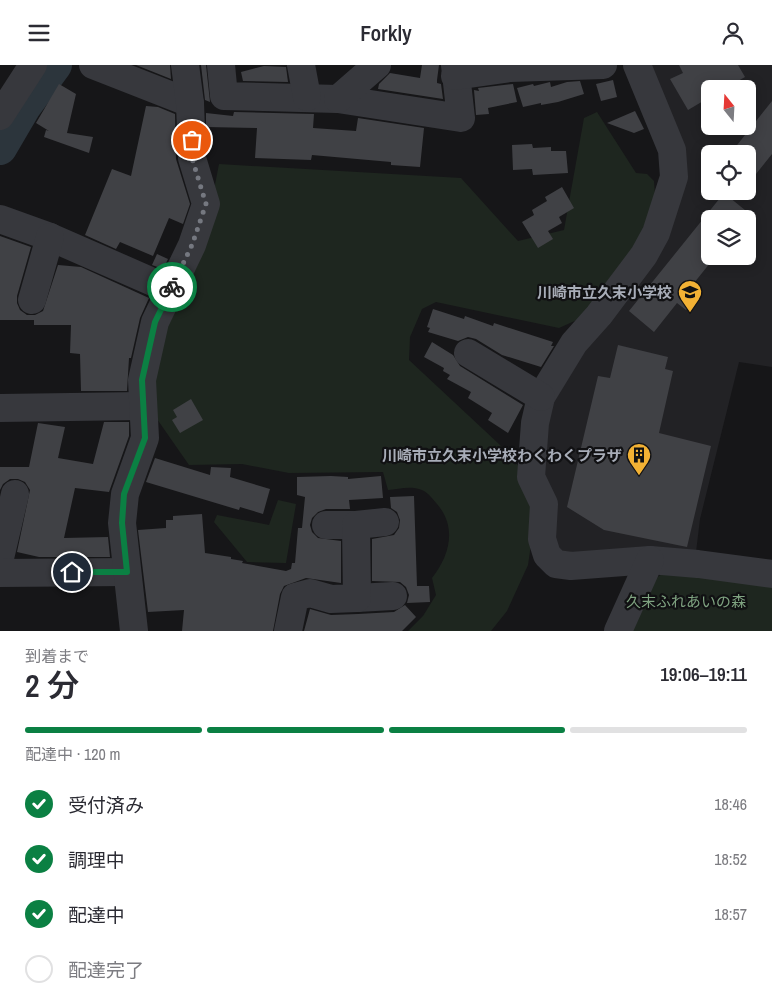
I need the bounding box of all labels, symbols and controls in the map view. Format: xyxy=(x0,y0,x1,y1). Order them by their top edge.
text: Forkly xyxy=(360,18,412,48)
icon: menu xyxy=(25,19,53,47)
icon: person xyxy=(719,19,747,47)
north arrow xyxy=(701,80,756,135)
map controls xyxy=(701,80,756,265)
pin xyxy=(171,119,213,161)
icon: bag xyxy=(178,126,206,154)
button: locate xyxy=(701,145,756,200)
button: layers xyxy=(701,210,756,265)
courier xyxy=(147,262,197,312)
icon: bike xyxy=(158,273,186,301)
school or university icon: 川崎市立久末小学校 xyxy=(677,279,703,313)
place label: 川崎市立久末小学校 xyxy=(537,282,672,303)
building icon: 川崎市立久末小学校わくわくプラザ xyxy=(626,442,652,476)
place label: 川崎市立久末小学校わくわくプラザ xyxy=(382,445,622,466)
pin xyxy=(51,551,93,593)
icon: home xyxy=(58,558,86,586)
park label: 久末ふれあいの森 xyxy=(626,591,746,612)
text: 到着まで xyxy=(25,645,89,667)
text: 19:06–19:11 xyxy=(660,661,747,687)
text: 2 分 xyxy=(25,664,79,707)
text: 配達中 · 120 m xyxy=(25,743,120,765)
icon: check xyxy=(25,790,53,818)
text: 受付済み xyxy=(68,792,144,818)
text: 18:46 xyxy=(714,793,747,815)
icon: check xyxy=(25,845,53,873)
text: 調理中 xyxy=(68,847,125,873)
text: 18:52 xyxy=(714,848,747,870)
icon: check xyxy=(25,900,53,928)
text: 配達中 xyxy=(68,902,125,928)
text: 18:57 xyxy=(714,903,747,925)
text: 配達完了 xyxy=(68,957,144,983)

